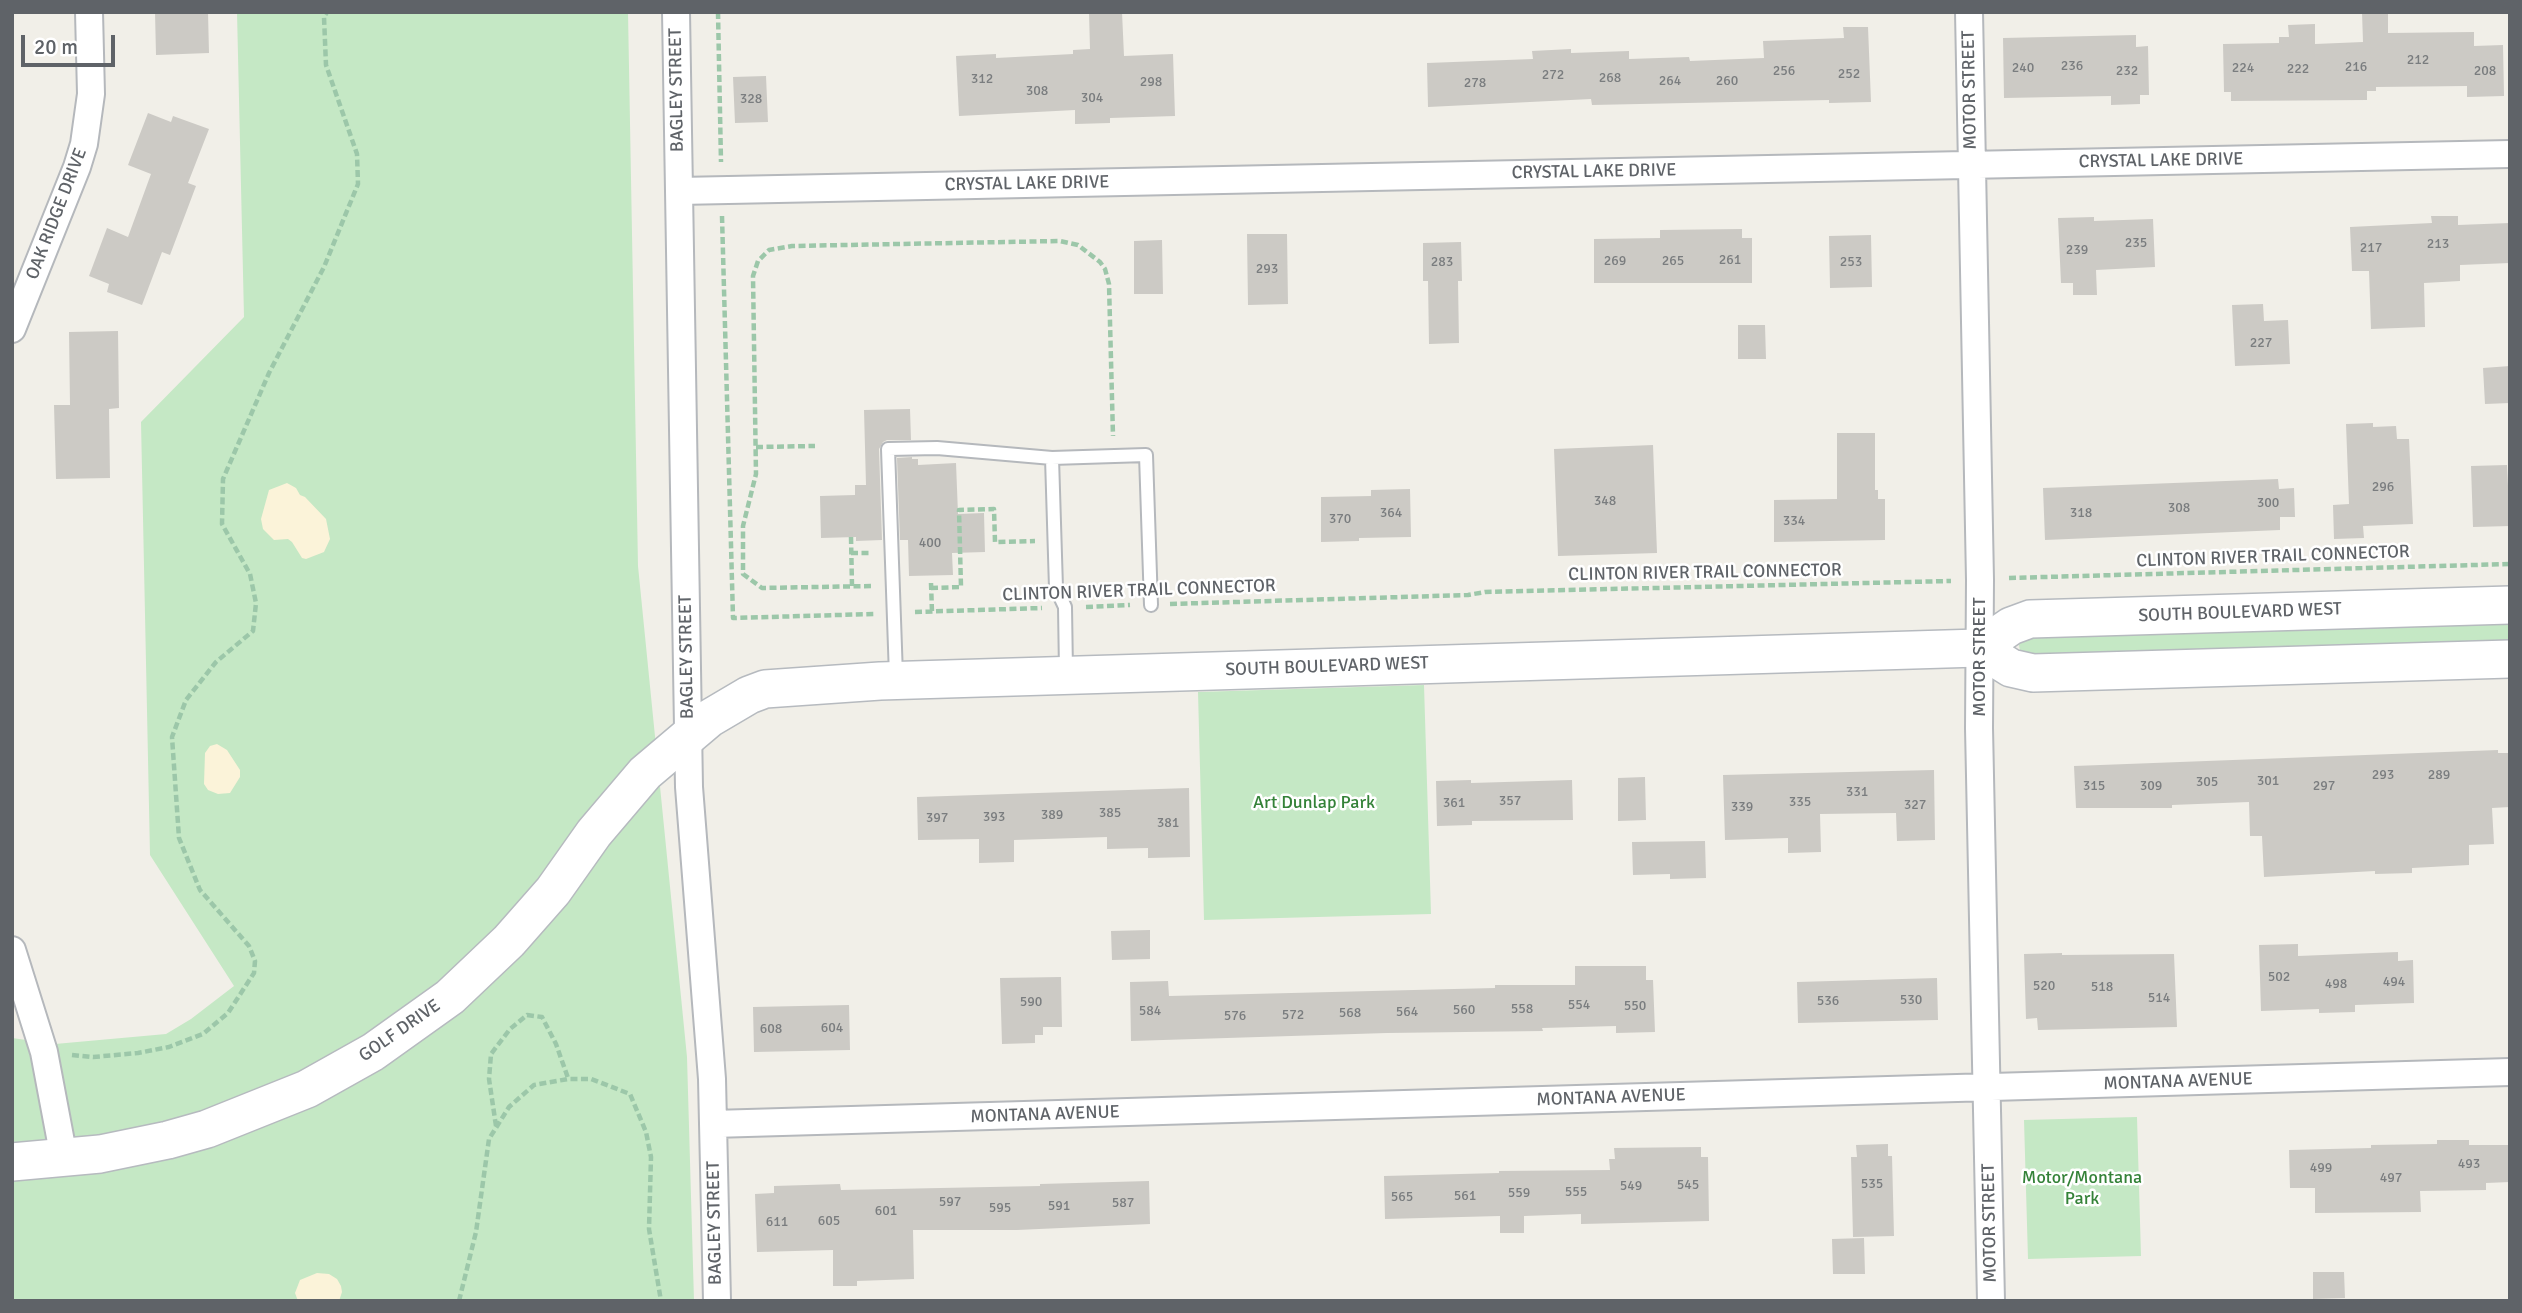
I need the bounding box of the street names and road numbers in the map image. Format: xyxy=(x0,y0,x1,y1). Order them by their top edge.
street label: BAGLEY STREET xyxy=(665,28,689,152)
street label: MOTOR STREET xyxy=(1958,30,1982,150)
street label: OAK RIDGE DRIVE xyxy=(22,145,92,283)
street label: CRYSTAL LAKE DRIVE xyxy=(2078,149,2244,173)
street label: CRYSTAL LAKE DRIVE xyxy=(1511,160,1677,184)
street label: CRYSTAL LAKE DRIVE xyxy=(944,172,1110,196)
street label: CLINTON RIVER TRAIL CONNECTOR xyxy=(2136,541,2410,573)
street label: CLINTON RIVER TRAIL CONNECTOR xyxy=(1568,560,1842,586)
street label: CLINTON RIVER TRAIL CONNECTOR xyxy=(1002,575,1276,607)
street label: BAGLEY STREET xyxy=(675,595,699,719)
street label: MOTOR STREET xyxy=(1969,597,1991,717)
street label: SOUTH BOULEVARD WEST xyxy=(2138,599,2342,627)
street label: SOUTH BOULEVARD WEST xyxy=(1225,653,1429,681)
street label: GOLF DRIVE xyxy=(355,995,445,1067)
street label: MONTANA AVENUE xyxy=(2103,1069,2253,1095)
street label: MONTANA AVENUE xyxy=(1536,1085,1686,1111)
street label: MONTANA AVENUE xyxy=(970,1102,1120,1128)
street label: BAGLEY STREET xyxy=(703,1161,727,1285)
street label: MOTOR STREET xyxy=(1978,1163,2002,1283)

